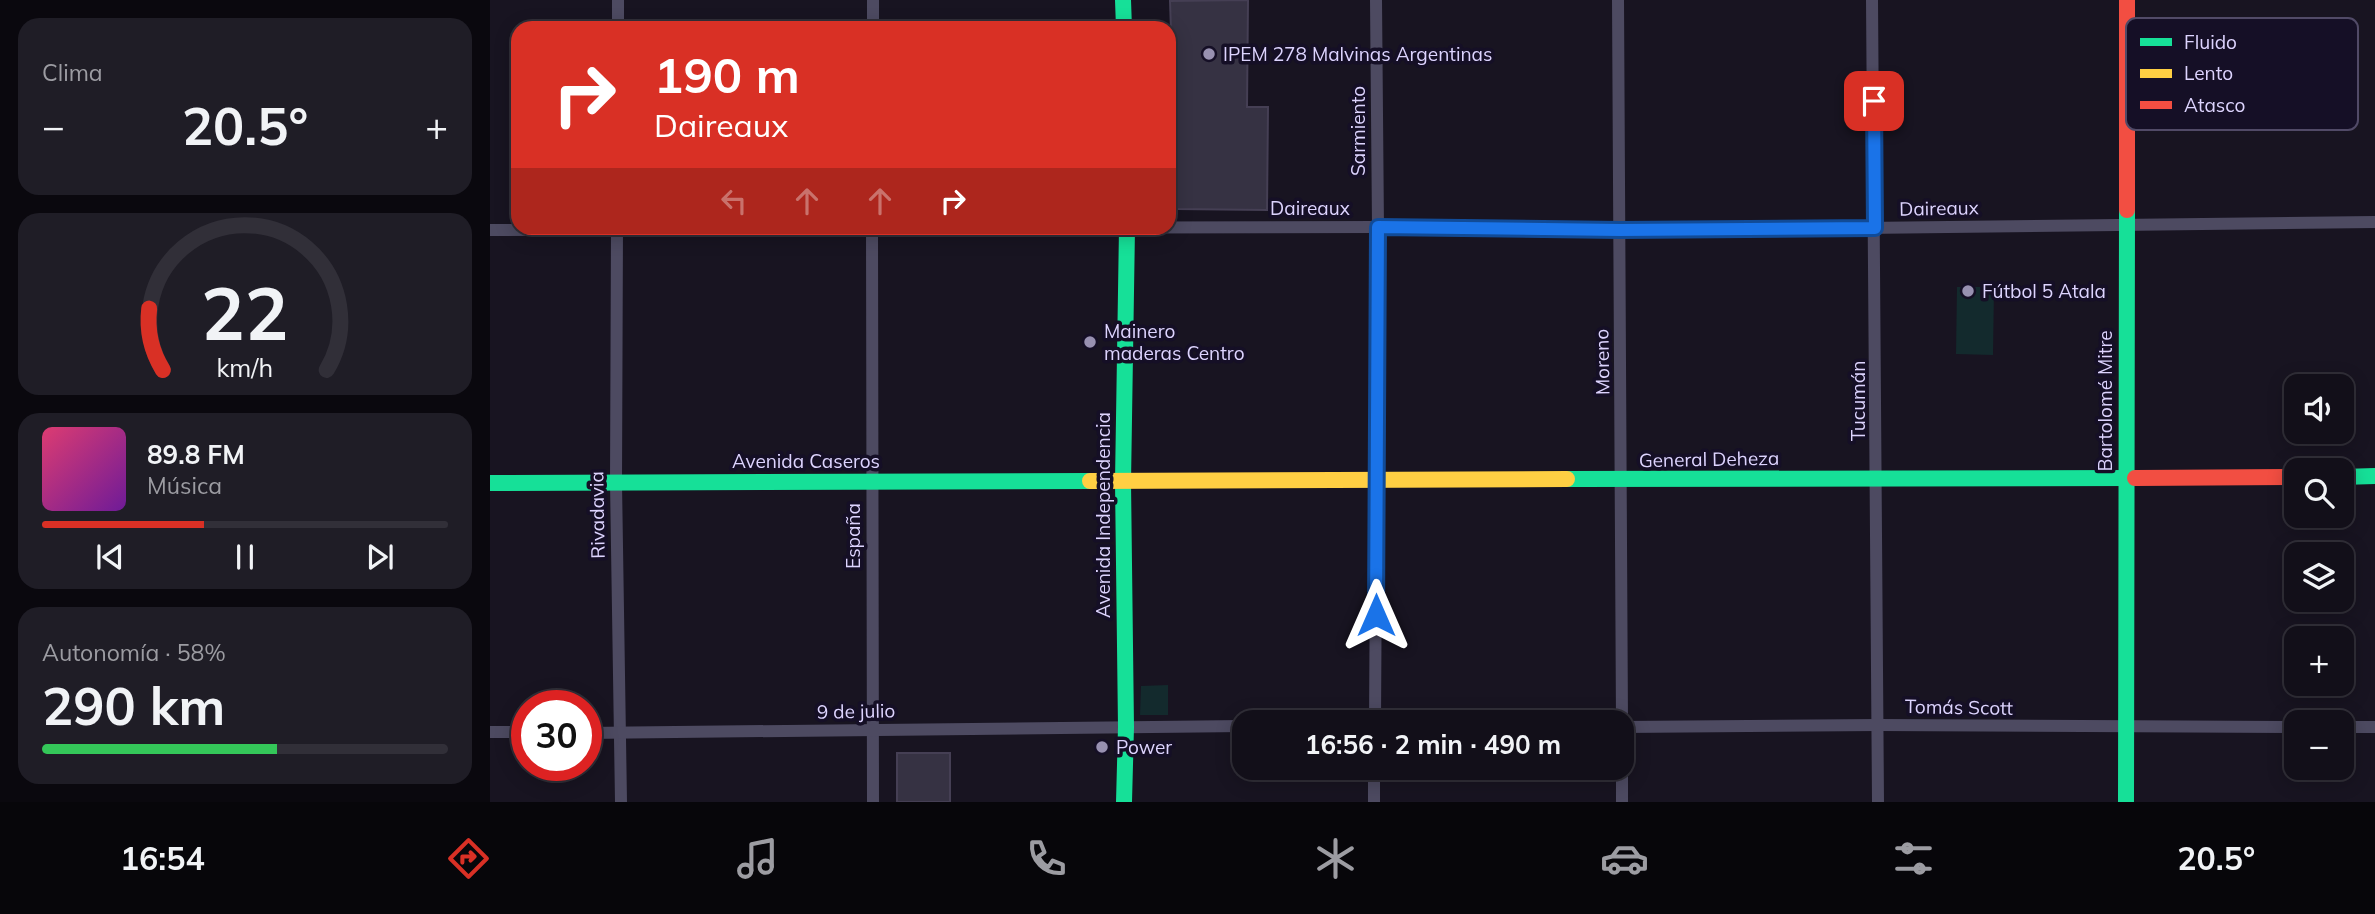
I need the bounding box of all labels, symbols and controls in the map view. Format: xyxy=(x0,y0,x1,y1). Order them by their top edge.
legend xyxy=(2126,18,2358,130)
text: Fluido xyxy=(2184,30,2237,54)
place label: IPEM 278 Malvinas Argentinas xyxy=(1223,42,1492,66)
text: 190 m xyxy=(654,44,800,105)
marker: IPEM 278 Malvinas Argentinas xyxy=(1201,46,1217,62)
icon: right xyxy=(539,49,630,140)
text: Clima xyxy=(42,58,103,87)
text: Lento xyxy=(2184,61,2233,85)
pin xyxy=(1844,71,1904,131)
icon: arrive xyxy=(1855,82,1893,120)
street label: Sarmiento xyxy=(1346,86,1370,176)
text: 20.5° xyxy=(182,93,308,158)
text: Atasco xyxy=(2184,93,2245,117)
text: − xyxy=(42,102,65,150)
text: + xyxy=(425,102,448,150)
text: Daireaux xyxy=(654,105,788,145)
icon: left xyxy=(715,182,753,220)
icon: ahead xyxy=(788,182,826,220)
icon: ahead xyxy=(861,182,899,220)
icon: right xyxy=(934,182,972,220)
street label: Daireaux xyxy=(1899,195,1979,221)
street label: Daireaux xyxy=(1270,196,1350,220)
text: 22 xyxy=(201,267,289,358)
place label: Fútbol 5 Atala xyxy=(1982,279,2106,303)
marker: Fútbol 5 Atala xyxy=(1960,283,1976,299)
place label: Mainero maderas Centro xyxy=(1104,319,1244,365)
street label: Moreno xyxy=(1589,329,1615,395)
street label: Bartolomé Mitre xyxy=(2093,330,2117,472)
marker: Mainero maderas Centro xyxy=(1082,334,1098,350)
text: km/h xyxy=(217,351,273,382)
street label: Tucumán xyxy=(1846,361,1870,441)
map controls xyxy=(2284,374,2354,780)
button: sound xyxy=(2284,374,2354,444)
street label: Avenida Independencia xyxy=(1091,412,1115,618)
text: 89.8 FM xyxy=(147,438,245,471)
street label: General Deheza xyxy=(1639,446,1779,472)
street label: Avenida Caseros xyxy=(732,449,880,473)
button: search xyxy=(2284,458,2354,528)
text: Música xyxy=(147,471,222,500)
street label: Rivadavia xyxy=(584,471,610,559)
street label: España xyxy=(841,503,865,569)
icon: previous xyxy=(91,538,129,576)
icon: pause xyxy=(226,538,264,576)
icon: next xyxy=(361,538,399,576)
button: layers xyxy=(2284,542,2354,612)
position arrow xyxy=(1339,578,1413,652)
button: + xyxy=(2284,626,2354,696)
text: Autonomía · 58% xyxy=(42,638,226,667)
text: 290 km xyxy=(42,673,225,738)
speed limit sign: 30 xyxy=(511,690,602,781)
street label: Tomás Scott xyxy=(1905,694,2014,720)
street label: 9 de julio xyxy=(817,698,895,724)
button: − xyxy=(2284,710,2354,780)
text: 16:56 · 2 min · 490 m xyxy=(1305,728,1561,761)
place label: Power xyxy=(1116,735,1172,759)
marker: Power xyxy=(1094,739,1110,755)
icon: directions xyxy=(444,834,493,883)
icon: music xyxy=(733,834,782,883)
icon: phone xyxy=(1022,834,1071,883)
icon: climate xyxy=(1311,834,1360,883)
icon: car xyxy=(1600,834,1649,883)
icon: filters xyxy=(1889,834,1938,883)
text: 16:54 xyxy=(120,838,205,878)
text: 20.5° xyxy=(2177,838,2255,878)

